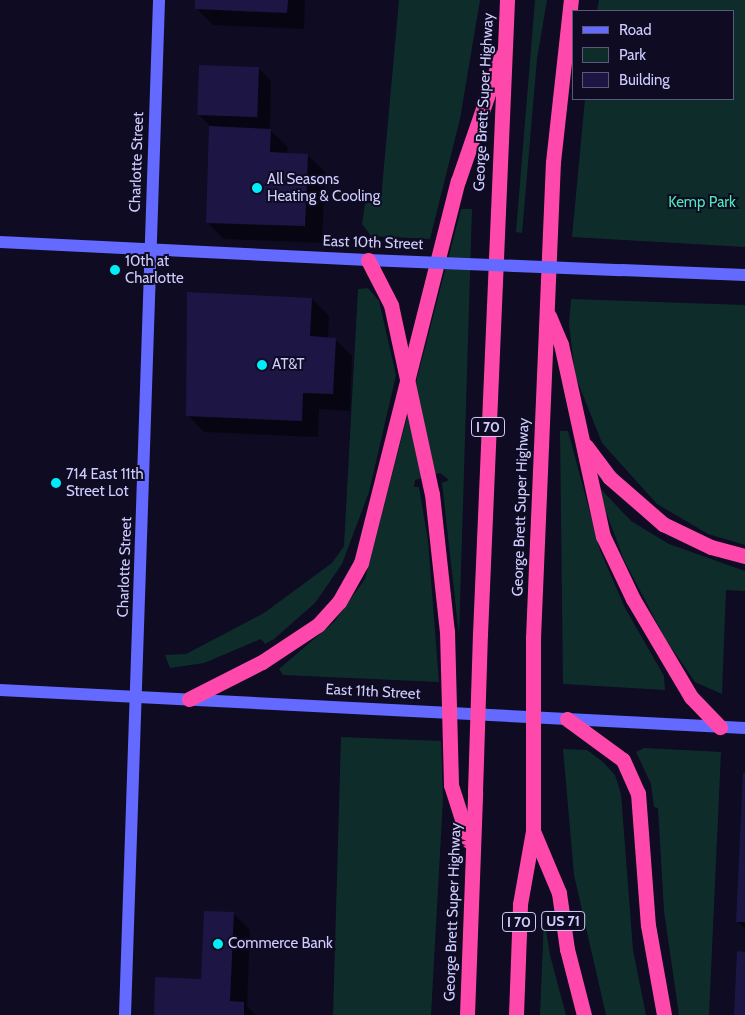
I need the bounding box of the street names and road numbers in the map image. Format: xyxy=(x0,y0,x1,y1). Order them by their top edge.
street label: George Brett Super Highway xyxy=(470,12,498,192)
street label: Charlotte Street xyxy=(126,111,148,213)
street label: East 10th Street xyxy=(322,232,424,254)
road number: I 70 xyxy=(470,416,506,438)
street label: George Brett Super Highway xyxy=(509,417,533,597)
street label: Charlotte Street xyxy=(114,516,136,618)
street label: East 11th Street xyxy=(325,681,421,703)
street label: George Brett Super Highway xyxy=(441,822,465,1002)
road number: US 71 xyxy=(540,909,586,932)
road number: I 70 xyxy=(502,910,536,934)

